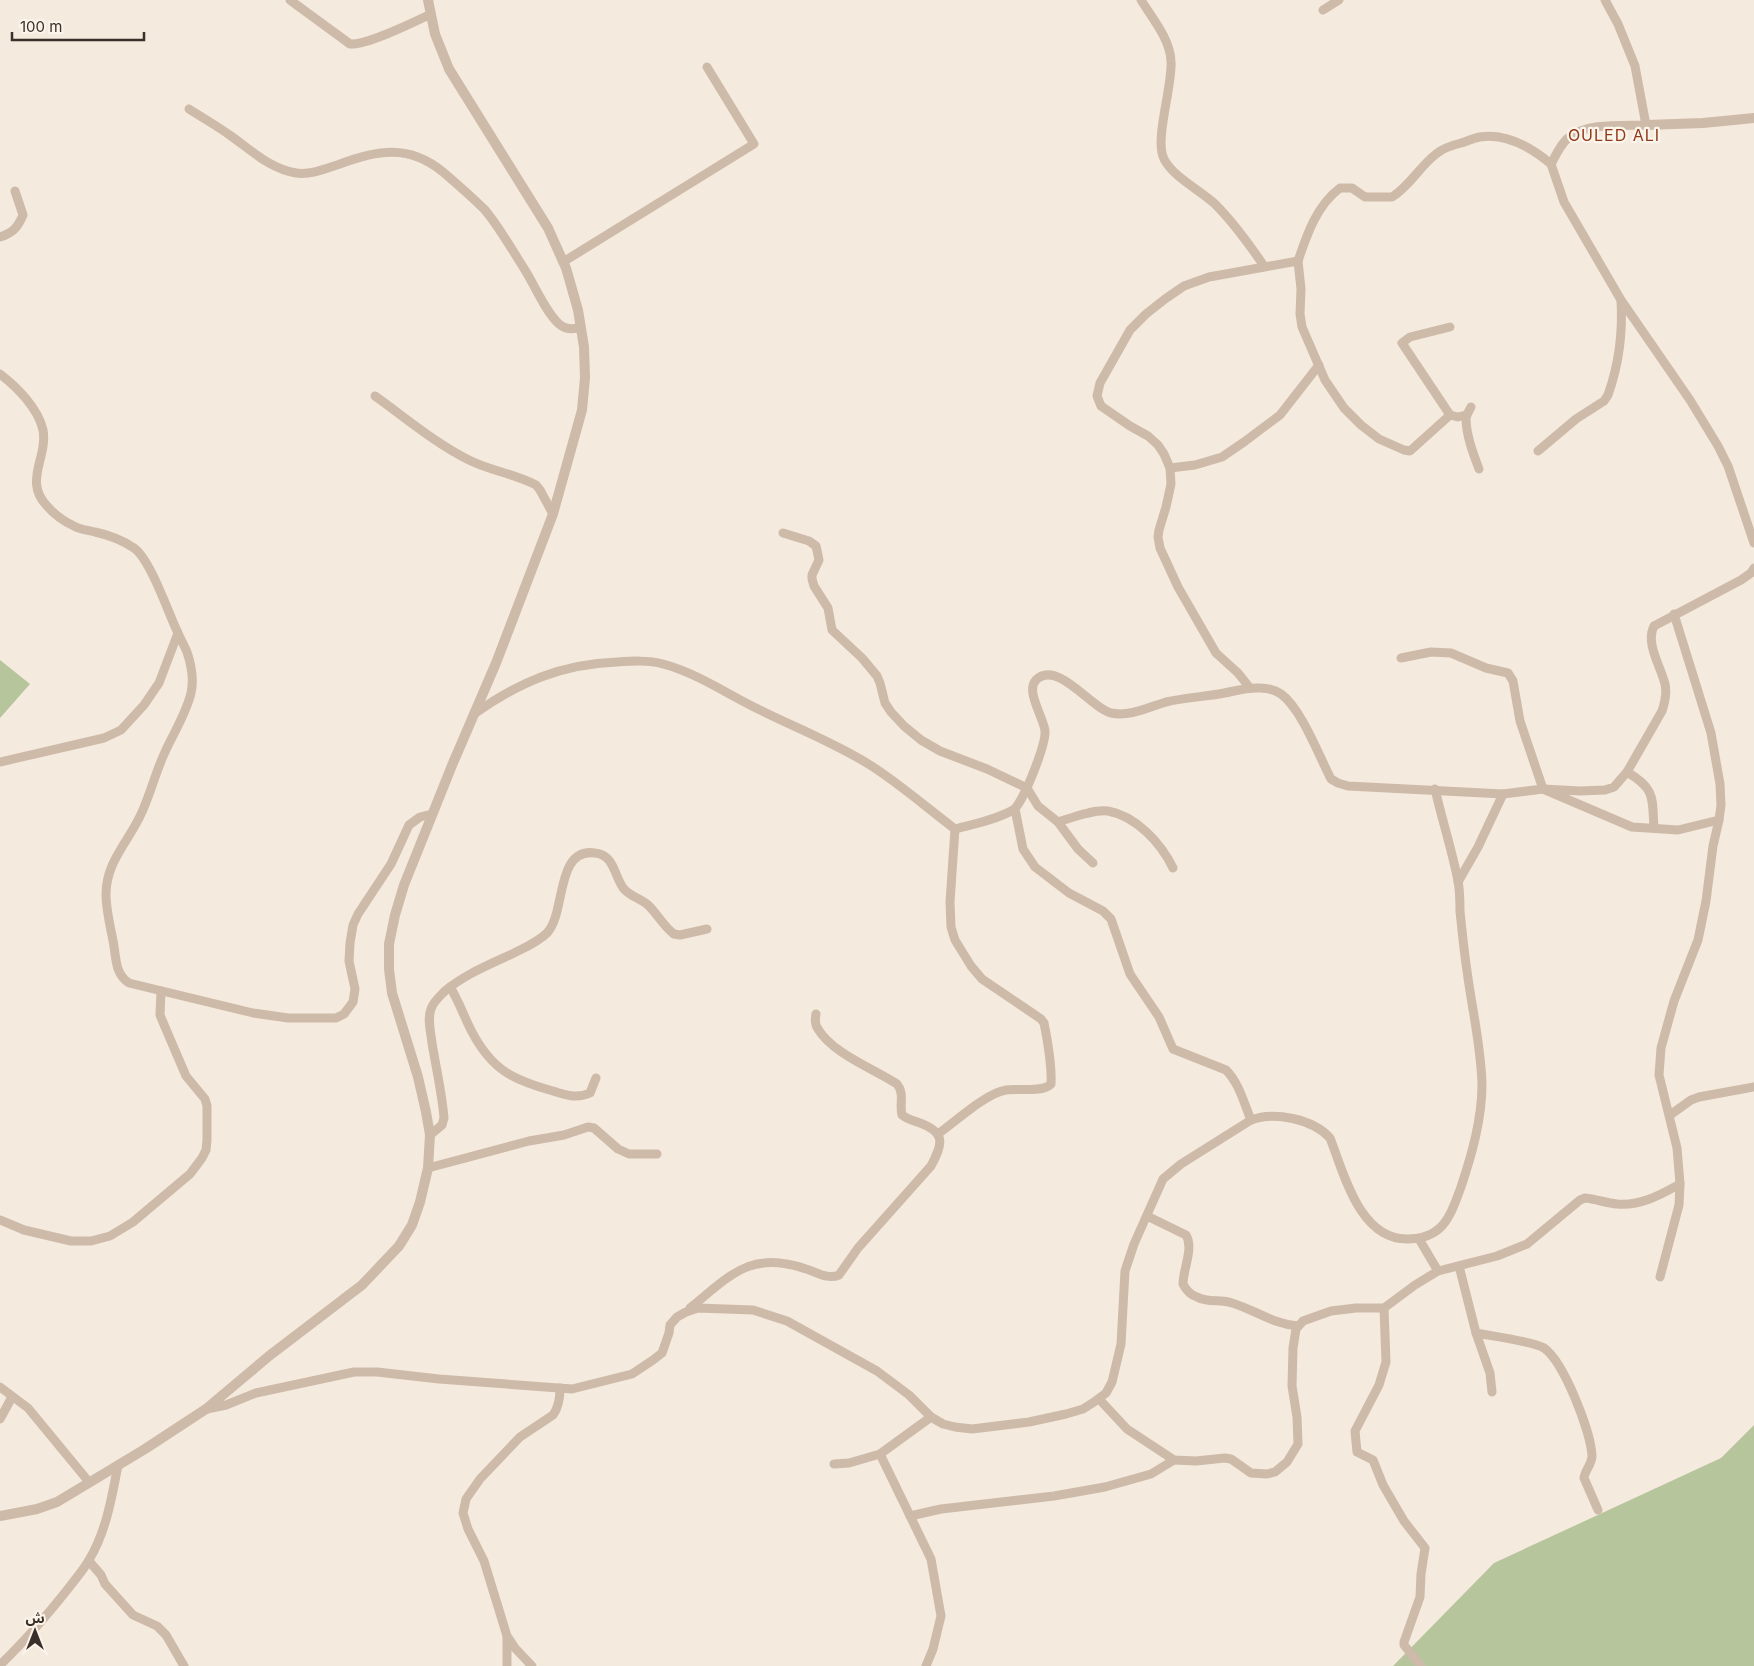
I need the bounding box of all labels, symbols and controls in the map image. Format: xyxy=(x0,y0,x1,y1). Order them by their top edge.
scale bar xyxy=(12,10,145,42)
text: 100 m xyxy=(20,17,62,36)
district label: OULED ALI xyxy=(1568,125,1660,145)
north arrow xyxy=(10,1606,60,1656)
text: ش xyxy=(25,1609,45,1626)

